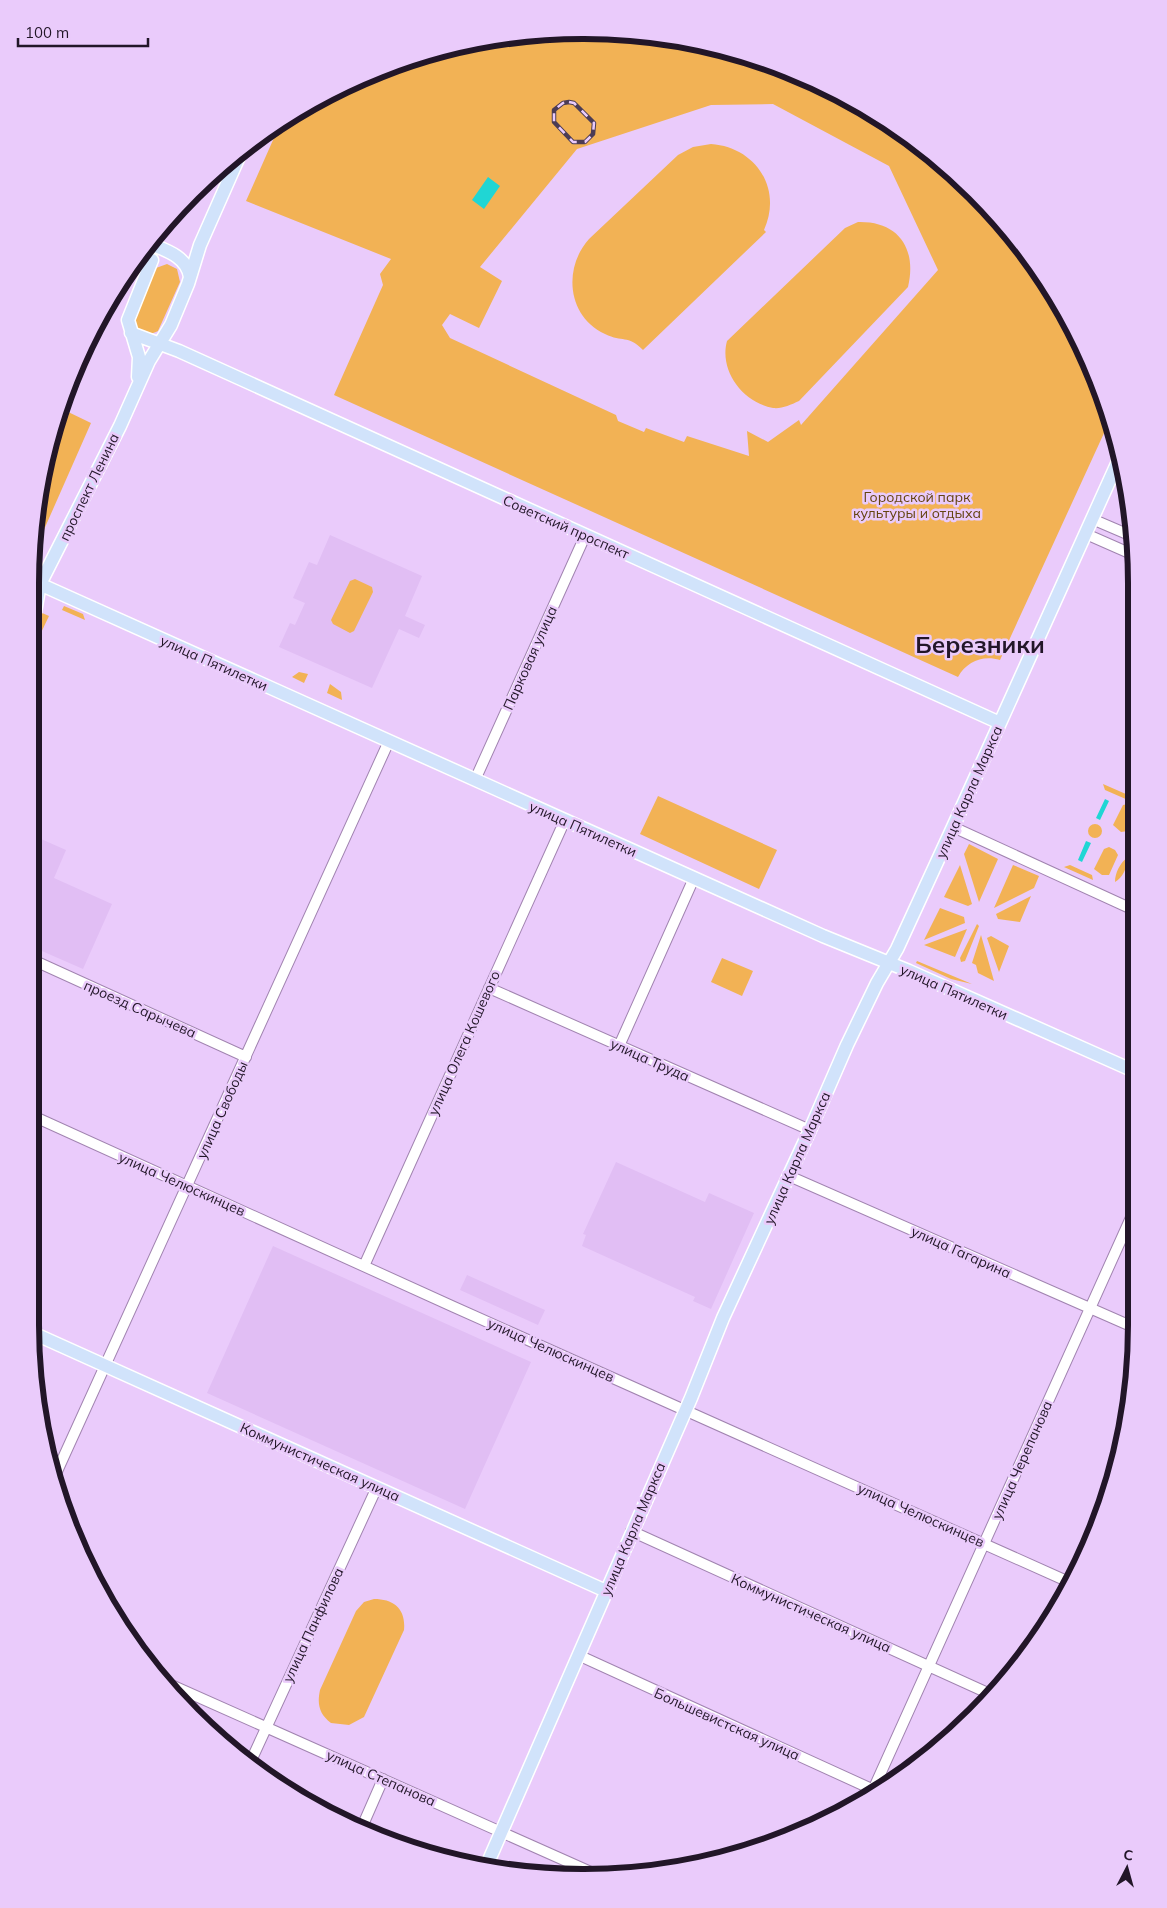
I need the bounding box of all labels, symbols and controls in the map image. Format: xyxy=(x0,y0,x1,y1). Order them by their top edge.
scale bar xyxy=(18,15,148,47)
text: 100 m xyxy=(25,23,69,42)
street label: проспект Ленина xyxy=(55,430,123,544)
park label: Городской парк культуры и отдыха xyxy=(853,488,981,522)
street label: Советский проспект xyxy=(500,491,633,563)
street label: Парковая улица xyxy=(499,603,561,713)
district label: Березники xyxy=(915,629,1045,659)
street label: улица Пятилетки xyxy=(157,631,271,695)
street label: улица Карла Маркса xyxy=(932,723,1006,861)
street label: улица Пятилетки xyxy=(526,797,640,861)
street label: улица Пятилетки xyxy=(897,960,1011,1024)
street label: улица Олега Кошевого xyxy=(424,968,504,1118)
street label: проезд Сарычева xyxy=(81,976,199,1042)
street label: улица Труда xyxy=(608,1035,692,1085)
street label: улица Свободы xyxy=(192,1058,252,1162)
street label: улица Карла Маркса xyxy=(760,1089,834,1227)
street label: улица Челюскинцев xyxy=(116,1148,248,1220)
street label: улица Гагарина xyxy=(908,1222,1014,1282)
street label: улица Челюскинцев xyxy=(485,1314,617,1386)
street label: улица Черепанова xyxy=(988,1398,1056,1522)
street label: Коммунистическая улица xyxy=(237,1419,403,1505)
street label: улица Карла Маркса xyxy=(597,1460,669,1598)
street label: улица Челюскинцев xyxy=(855,1479,987,1551)
street label: улица Панфилова xyxy=(279,1565,347,1685)
street label: Коммунистическая улица xyxy=(728,1570,894,1656)
street label: Большевистская улица xyxy=(651,1684,803,1764)
street label: улица Степанова xyxy=(324,1746,438,1810)
north arrow xyxy=(1102,1843,1152,1893)
text: С xyxy=(1123,1846,1134,1865)

